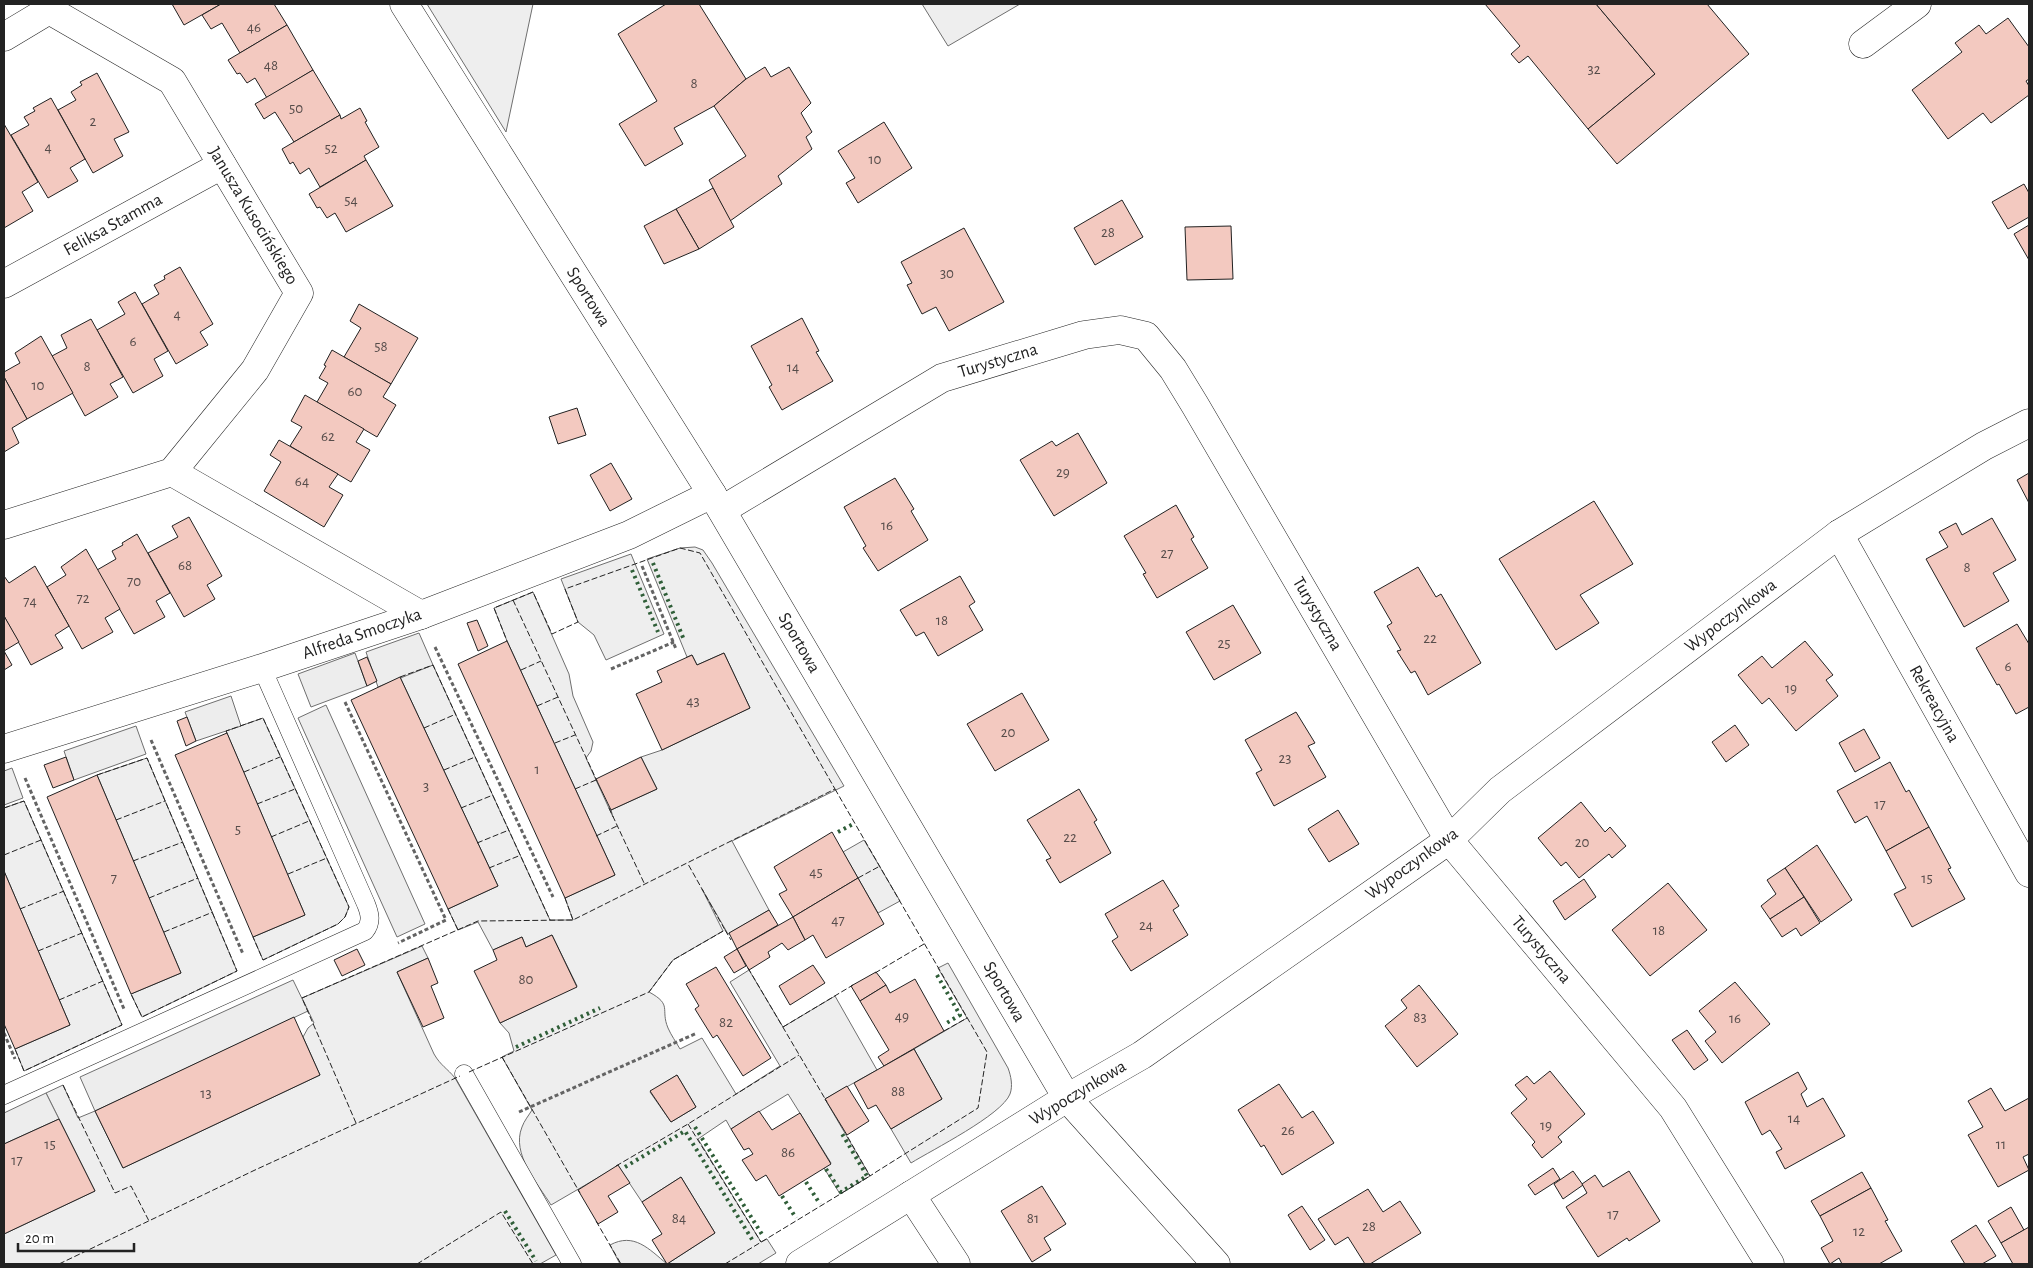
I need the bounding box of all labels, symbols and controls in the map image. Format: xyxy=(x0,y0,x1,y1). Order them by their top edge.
house number: 46 xyxy=(247,20,261,35)
house number: 48 xyxy=(264,58,278,73)
house number: 32 xyxy=(1587,62,1601,77)
house number: 8 xyxy=(690,76,698,91)
house number: 50 xyxy=(289,101,303,116)
house number: 2 xyxy=(90,114,97,129)
house number: 4 xyxy=(44,140,52,155)
house number: 52 xyxy=(324,141,338,156)
street label: Janusza Kusocińskiego xyxy=(205,144,301,288)
house number: 10 xyxy=(868,152,882,167)
street label: Feliksa Stamma xyxy=(61,191,165,259)
house number: 54 xyxy=(344,193,358,208)
house number: 28 xyxy=(1101,225,1115,240)
street label: Sportowa xyxy=(563,264,613,330)
house number: 30 xyxy=(940,266,954,281)
house number: 4 xyxy=(173,307,181,322)
house number: 6 xyxy=(129,334,137,349)
house number: 58 xyxy=(374,339,388,354)
street label: Turystyczna xyxy=(956,340,1040,382)
house number: 8 xyxy=(83,359,91,374)
house number: 14 xyxy=(787,360,799,375)
house number: 10 xyxy=(31,378,45,393)
house number: 60 xyxy=(348,384,363,399)
house number: 62 xyxy=(321,429,335,444)
house number: 29 xyxy=(1056,465,1070,480)
house number: 64 xyxy=(295,474,309,489)
house number: 16 xyxy=(881,518,893,533)
house number: 27 xyxy=(1160,546,1174,561)
house number: 68 xyxy=(178,558,192,573)
house number: 8 xyxy=(1963,560,1971,575)
house number: 70 xyxy=(127,574,141,589)
street label: Turystyczna xyxy=(1289,574,1345,654)
street label: Wypoczynkowa xyxy=(1682,576,1780,656)
house number: 72 xyxy=(76,591,90,606)
house number: 74 xyxy=(23,594,37,609)
street label: Alfreda Smoczyka xyxy=(300,605,424,663)
street label: Sportowa xyxy=(775,610,823,676)
house number: 18 xyxy=(936,613,948,628)
house number: 22 xyxy=(1423,631,1437,646)
house number: 25 xyxy=(1217,636,1231,651)
house number: 6 xyxy=(2004,659,2012,674)
street label: Rekreacyjna xyxy=(1905,662,1963,746)
house number: 19 xyxy=(1785,681,1797,696)
house number: 43 xyxy=(686,694,700,709)
house number: 20 xyxy=(1001,725,1015,740)
house number: 23 xyxy=(1278,751,1292,766)
house number: 1 xyxy=(534,762,540,777)
house number: 3 xyxy=(423,779,429,794)
house number: 17 xyxy=(1874,797,1886,812)
house number: 5 xyxy=(235,822,241,837)
street label: Wypoczynkowa xyxy=(1362,825,1462,903)
house number: 22 xyxy=(1063,830,1077,845)
house number: 20 xyxy=(1575,835,1589,850)
house number: 45 xyxy=(809,865,823,880)
house number: 7 xyxy=(111,871,117,886)
house number: 15 xyxy=(1921,871,1933,886)
house number: 47 xyxy=(831,913,845,928)
street label: Turystyczna xyxy=(1508,913,1574,987)
house number: 24 xyxy=(1139,918,1153,933)
house number: 18 xyxy=(1653,923,1665,938)
street label: Sportowa xyxy=(980,959,1028,1025)
house number: 80 xyxy=(518,972,534,987)
house number: 49 xyxy=(895,1009,909,1024)
house number: 83 xyxy=(1413,1010,1427,1025)
house number: 16 xyxy=(1729,1011,1741,1026)
house number: 82 xyxy=(719,1015,733,1030)
street label: Wypoczynkowa xyxy=(1027,1057,1129,1129)
house number: 88 xyxy=(891,1084,905,1099)
house number: 13 xyxy=(200,1086,212,1101)
house number: 14 xyxy=(1788,1111,1800,1126)
house number: 19 xyxy=(1540,1118,1552,1133)
house number: 26 xyxy=(1281,1123,1295,1138)
house number: 15 xyxy=(44,1137,56,1152)
house number: 11 xyxy=(1996,1137,2006,1152)
house number: 86 xyxy=(781,1145,795,1160)
house number: 17 xyxy=(11,1153,23,1168)
house number: 17 xyxy=(1607,1207,1619,1222)
house number: 84 xyxy=(672,1211,686,1226)
house number: 81 xyxy=(1027,1211,1039,1226)
house number: 28 xyxy=(1362,1219,1376,1234)
scale bar xyxy=(18,1220,134,1252)
house number: 12 xyxy=(1853,1224,1865,1239)
text: 20 m xyxy=(25,1231,54,1246)

